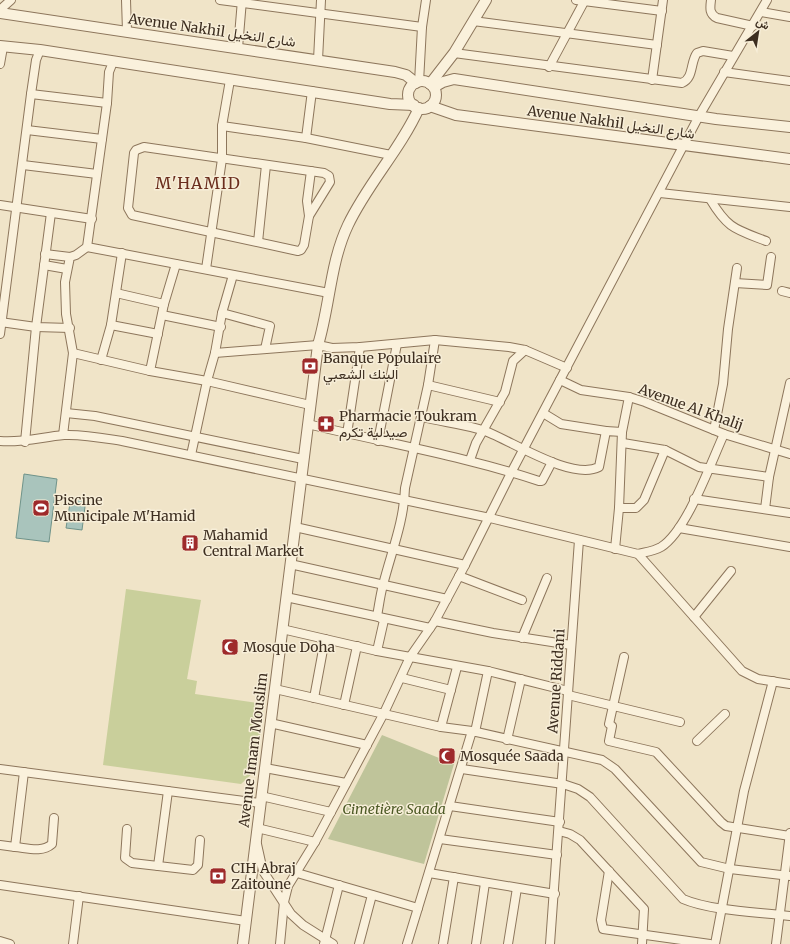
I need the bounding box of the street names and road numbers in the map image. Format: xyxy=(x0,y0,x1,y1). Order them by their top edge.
street label: Avenue Nakhil شارع النخيل xyxy=(126,9,297,53)
street label: Avenue Nakhil شارع النخيل xyxy=(525,101,696,145)
street label: Avenue Al Khalij xyxy=(635,379,746,434)
street label: Avenue Riddani xyxy=(543,628,569,735)
street label: Avenue Imam Mouslim xyxy=(234,671,271,830)

